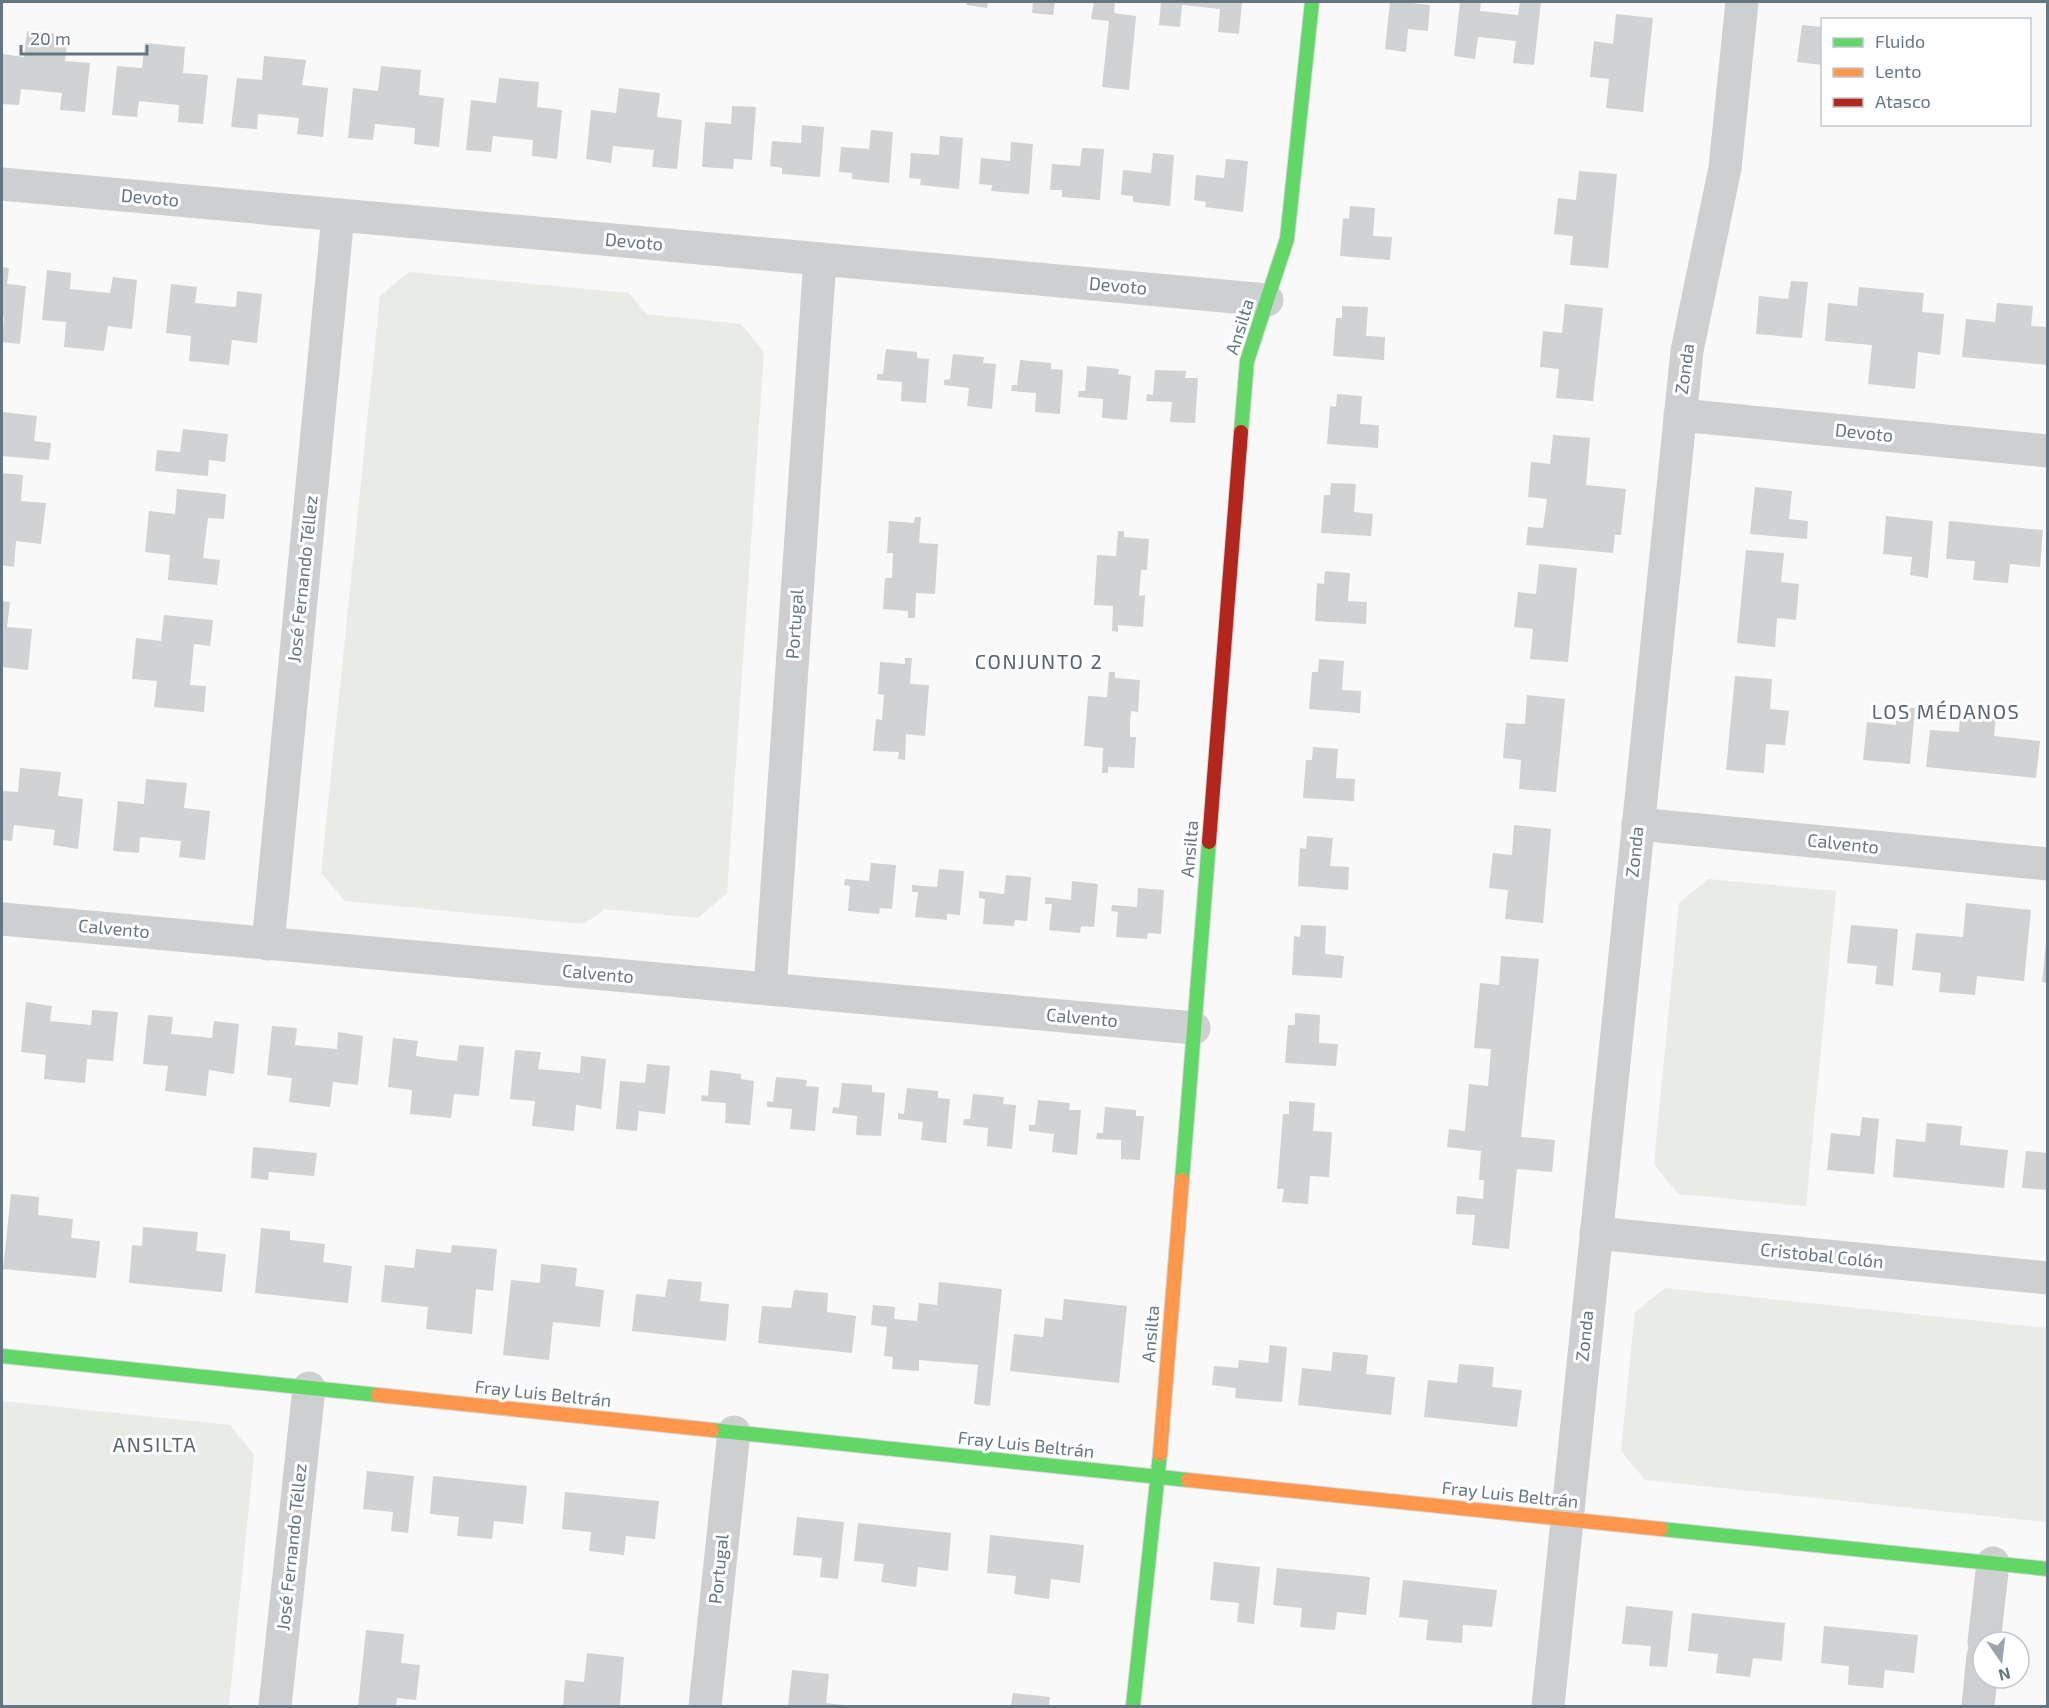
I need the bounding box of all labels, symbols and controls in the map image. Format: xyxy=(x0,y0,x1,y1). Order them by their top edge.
scale bar xyxy=(21,18,147,56)
legend xyxy=(1821,18,2031,126)
text: 20 m xyxy=(30,27,71,49)
text: Fluido xyxy=(1875,30,1925,52)
text: Lento xyxy=(1875,60,1921,82)
text: Atasco xyxy=(1875,90,1931,112)
street label: Devoto xyxy=(120,184,180,211)
street label: Devoto xyxy=(604,228,664,255)
street label: Devoto xyxy=(1088,272,1148,299)
street label: Ansilta xyxy=(1220,296,1258,357)
street label: Zonda xyxy=(1670,342,1698,396)
street label: Devoto xyxy=(1834,418,1894,446)
street label: José Fernando Téllez xyxy=(282,494,322,664)
street label: Portugal xyxy=(781,587,807,660)
district label: CONJUNTO 2 xyxy=(975,649,1103,673)
district label: LOS MÉDANOS xyxy=(1872,699,2020,723)
street label: Ansilta xyxy=(1176,819,1202,878)
street label: Zonda xyxy=(1620,825,1648,878)
street label: Calvento xyxy=(1806,828,1880,858)
street label: Calvento xyxy=(77,914,151,942)
street label: Calvento xyxy=(561,959,635,987)
street label: Calvento xyxy=(1045,1003,1119,1031)
street label: Cristobal Colón xyxy=(1759,1238,1885,1272)
street label: Ansilta xyxy=(1137,1304,1163,1363)
street label: Zonda xyxy=(1570,1309,1598,1362)
street label: Fray Luis Beltrán xyxy=(474,1375,612,1411)
street label: Fray Luis Beltrán xyxy=(957,1426,1095,1462)
district label: ANSILTA xyxy=(113,1432,197,1456)
street label: José Fernando Téllez xyxy=(271,1462,311,1632)
street label: Fray Luis Beltrán xyxy=(1441,1476,1579,1512)
street label: Portugal xyxy=(703,1532,733,1605)
north arrow xyxy=(1971,1630,2031,1690)
text: N xyxy=(1997,1664,2013,1686)

